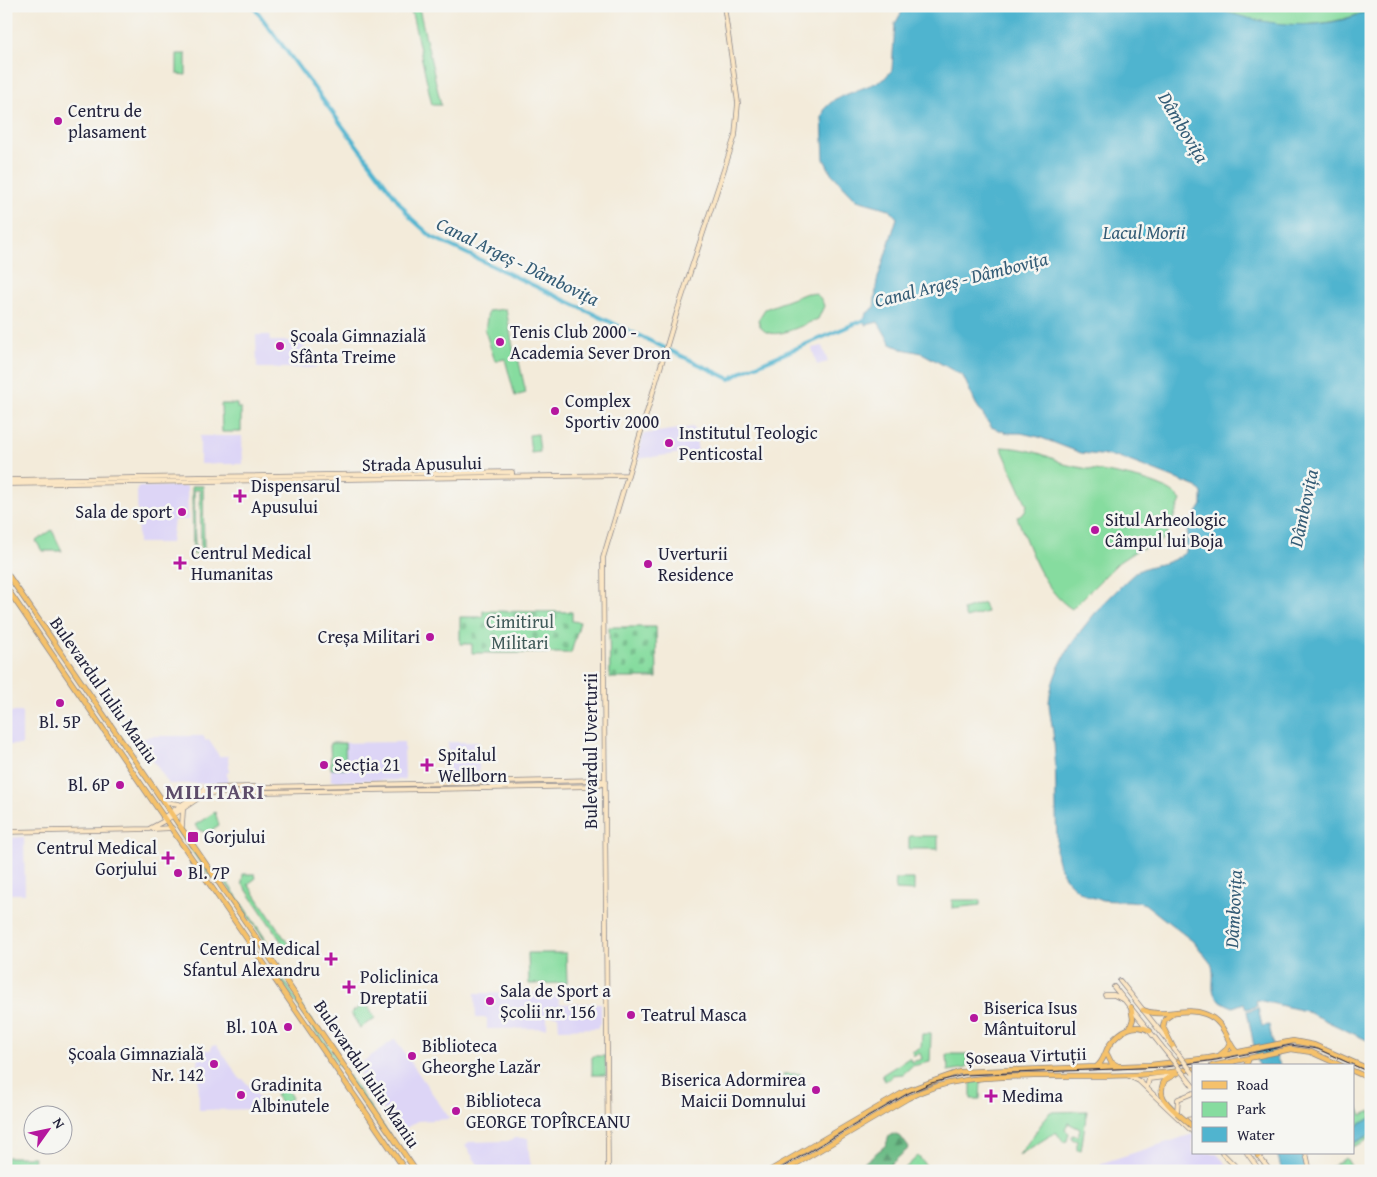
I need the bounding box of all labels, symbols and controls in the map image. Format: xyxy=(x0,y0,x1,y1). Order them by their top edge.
water label: Dâmbovița xyxy=(1151,85,1216,168)
place label: Centru de plasament xyxy=(68,97,147,145)
marker: Centru de plasament xyxy=(52,115,64,127)
water label: Canal Argeș - Dâmbovița xyxy=(432,209,604,313)
water label: Lacul Morii xyxy=(1102,218,1185,246)
water label: Canal Argeș - Dâmbovița xyxy=(871,244,1051,314)
place label: Tenis Club 2000 - Academia Sever Dron xyxy=(510,318,671,366)
place label: Școala Gimnazială Sfânta Treime xyxy=(290,322,426,370)
marker: Tenis Club 2000 - Academia Sever Dron xyxy=(494,336,506,348)
marker: Școala Gimnazială Sfânta Treime xyxy=(274,340,286,352)
place label: Complex Sportiv 2000 xyxy=(565,387,659,435)
marker: Complex Sportiv 2000 xyxy=(549,405,561,417)
place label: Institutul Teologic Penticostal xyxy=(679,419,818,467)
marker: Institutul Teologic Penticostal xyxy=(663,437,675,449)
street label: Strada Apusului xyxy=(362,449,482,478)
water label: Dâmbovița xyxy=(1281,466,1325,550)
place label: Dispensarul Apusului xyxy=(251,472,340,520)
marker: Dispensarul Apusului xyxy=(233,489,247,503)
place label: Sala de sport xyxy=(75,498,173,525)
marker: Sala de sport xyxy=(176,506,188,518)
place label: Situl Arheologic Câmpul lui Boja xyxy=(1105,506,1226,554)
marker: Situl Arheologic Câmpul lui Boja xyxy=(1089,524,1101,536)
place label: Centrul Medical Humanitas xyxy=(191,539,311,587)
place label: Uverturii Residence xyxy=(658,540,734,588)
marker: Centrul Medical Humanitas xyxy=(173,556,187,570)
marker: Uverturii Residence xyxy=(642,558,654,570)
park label: Cimitirul Militari xyxy=(486,608,554,656)
street label: Bulevardul Iuliu Maniu xyxy=(44,611,165,769)
place label: Creșa Militari xyxy=(318,623,420,650)
marker: Creșa Militari xyxy=(424,631,436,643)
street label: Bulevardul Uverturii xyxy=(577,673,604,829)
marker: Bl. 5P xyxy=(54,697,66,709)
place label: Bl. 5P xyxy=(39,708,81,735)
place label: Spitalul Wellborn xyxy=(438,741,507,789)
place label: Secția 21 xyxy=(334,751,400,778)
marker: Spitalul Wellborn xyxy=(420,758,434,772)
marker: Secția 21 xyxy=(318,759,330,771)
place label: Bl. 6P xyxy=(68,771,110,798)
district label: MILITARI xyxy=(165,775,265,807)
marker: Bl. 6P xyxy=(114,779,126,791)
place label: Gorjului xyxy=(204,823,266,850)
marker: Gorjului xyxy=(186,830,200,844)
place label: Centrul Medical Gorjului xyxy=(37,834,157,882)
marker: Centrul Medical Gorjului xyxy=(161,851,175,865)
place label: Bl. 7P xyxy=(188,859,230,886)
marker: Bl. 7P xyxy=(172,867,184,879)
water label: Dâmbovița xyxy=(1217,869,1249,950)
place label: Centrul Medical Sfantul Alexandru xyxy=(183,935,320,983)
marker: Centrul Medical Sfantul Alexandru xyxy=(324,952,338,966)
place label: Policlinica Dreptatii xyxy=(360,963,439,1011)
place label: Sala de Sport a Școlii nr. 156 xyxy=(500,977,611,1025)
marker: Policlinica Dreptatii xyxy=(342,980,356,994)
street label: Bulevardul Iuliu Maniu xyxy=(308,994,427,1153)
place label: Biserica Isus Mântuitorul xyxy=(984,994,1077,1042)
marker: Sala de Sport a Școlii nr. 156 xyxy=(484,995,496,1007)
place label: Teatrul Masca xyxy=(641,1001,747,1028)
marker: Teatrul Masca xyxy=(625,1009,637,1021)
marker: Biserica Isus Mântuitorul xyxy=(968,1012,980,1024)
place label: Bl. 10A xyxy=(226,1013,278,1040)
marker: Bl. 10A xyxy=(282,1021,294,1033)
place label: Biblioteca Gheorghe Lazăr xyxy=(422,1032,541,1080)
place label: Școala Gimnazială Nr. 142 xyxy=(68,1040,204,1088)
street label: Șoseaua Virtuții xyxy=(965,1040,1087,1071)
marker: Biblioteca Gheorghe Lazăr xyxy=(406,1050,418,1062)
marker: Școala Gimnazială Nr. 142 xyxy=(208,1058,220,1070)
legend xyxy=(1192,1064,1354,1154)
place label: Biserica Adormirea Maicii Domnului xyxy=(661,1066,806,1114)
place label: Gradinita Albinutele xyxy=(251,1071,330,1119)
text: Road xyxy=(1237,1074,1268,1095)
place label: Medima xyxy=(1002,1082,1064,1109)
marker: Biserica Adormirea Maicii Domnului xyxy=(810,1084,822,1096)
place label: Biblioteca GEORGE TOPÎRCEANU xyxy=(466,1087,631,1135)
marker: Gradinita Albinutele xyxy=(235,1089,247,1101)
marker: Medima xyxy=(984,1089,998,1103)
text: Park xyxy=(1237,1098,1266,1119)
north arrow xyxy=(22,1104,72,1154)
marker: Biblioteca GEORGE TOPÎRCEANU xyxy=(450,1105,462,1117)
text: N xyxy=(48,1114,70,1133)
text: Water xyxy=(1237,1124,1275,1145)

